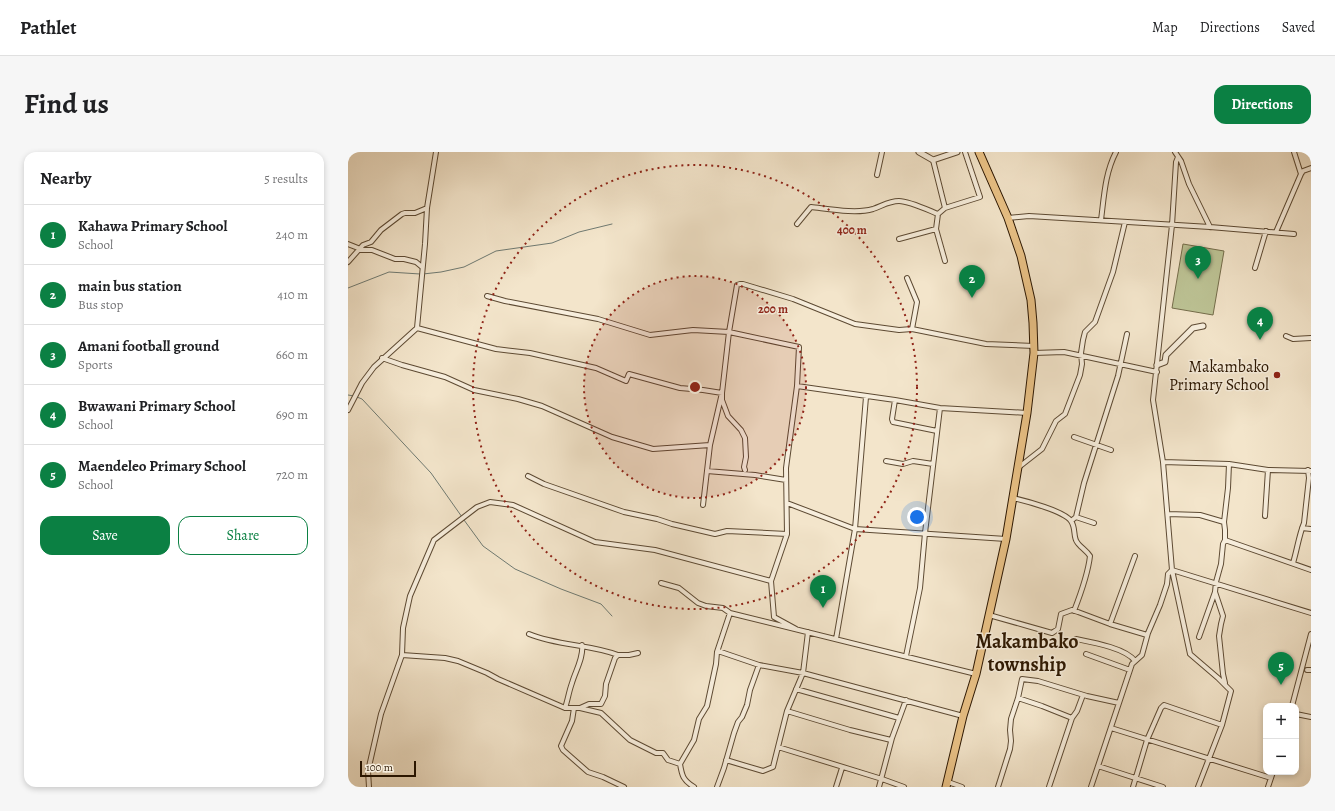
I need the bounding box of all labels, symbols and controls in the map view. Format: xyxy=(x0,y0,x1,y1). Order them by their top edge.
text: Pathlet xyxy=(20,15,76,41)
text: Map xyxy=(1152,18,1178,37)
text: Directions xyxy=(1200,18,1260,37)
text: Saved xyxy=(1282,18,1315,37)
text: Find us xyxy=(24,85,109,123)
button: Directions xyxy=(1214,85,1311,124)
text: Nearby xyxy=(40,167,91,190)
text: 5 results xyxy=(264,170,308,187)
text: Kahawa Primary School xyxy=(78,216,228,236)
text: 400 m xyxy=(837,222,867,238)
text: 1 xyxy=(51,226,55,243)
text: 240 m xyxy=(276,226,308,243)
text: School xyxy=(78,236,113,253)
pin: 3 xyxy=(1185,246,1211,279)
pin: 2 xyxy=(959,265,985,298)
text: main bus station xyxy=(78,276,182,296)
text: 2 xyxy=(50,286,56,303)
text: 410 m xyxy=(277,286,308,303)
text: Bus stop xyxy=(78,296,123,313)
text: 200 m xyxy=(758,301,788,317)
pin: 4 xyxy=(1247,307,1273,340)
text: Amani football ground xyxy=(78,336,219,356)
text: 3 xyxy=(50,346,56,363)
text: 660 m xyxy=(276,346,308,363)
text: Sports xyxy=(78,356,113,373)
place label: Makambako Primary School xyxy=(1169,356,1269,396)
marker: Makambako Primary School xyxy=(1272,370,1282,380)
centre of rings xyxy=(688,380,702,394)
text: Bwawani Primary School xyxy=(78,396,235,416)
text: 4 xyxy=(50,406,56,423)
text: 690 m xyxy=(276,406,308,423)
text: School xyxy=(78,416,113,433)
text: Maendeleo Primary School xyxy=(78,456,246,476)
text: 5 xyxy=(50,466,56,483)
text: 720 m xyxy=(276,466,308,483)
text: School xyxy=(78,476,113,493)
your location xyxy=(907,507,927,527)
button: Save xyxy=(40,516,170,555)
button: Share xyxy=(178,516,308,555)
pin: 1 xyxy=(810,575,836,608)
district label: Makambako township xyxy=(976,628,1078,678)
pin: 5 xyxy=(1268,652,1294,685)
map controls xyxy=(1263,703,1299,775)
button: + xyxy=(1263,703,1299,739)
button: − xyxy=(1263,739,1299,775)
scale bar xyxy=(360,759,416,778)
text: 100 m xyxy=(366,760,393,775)

